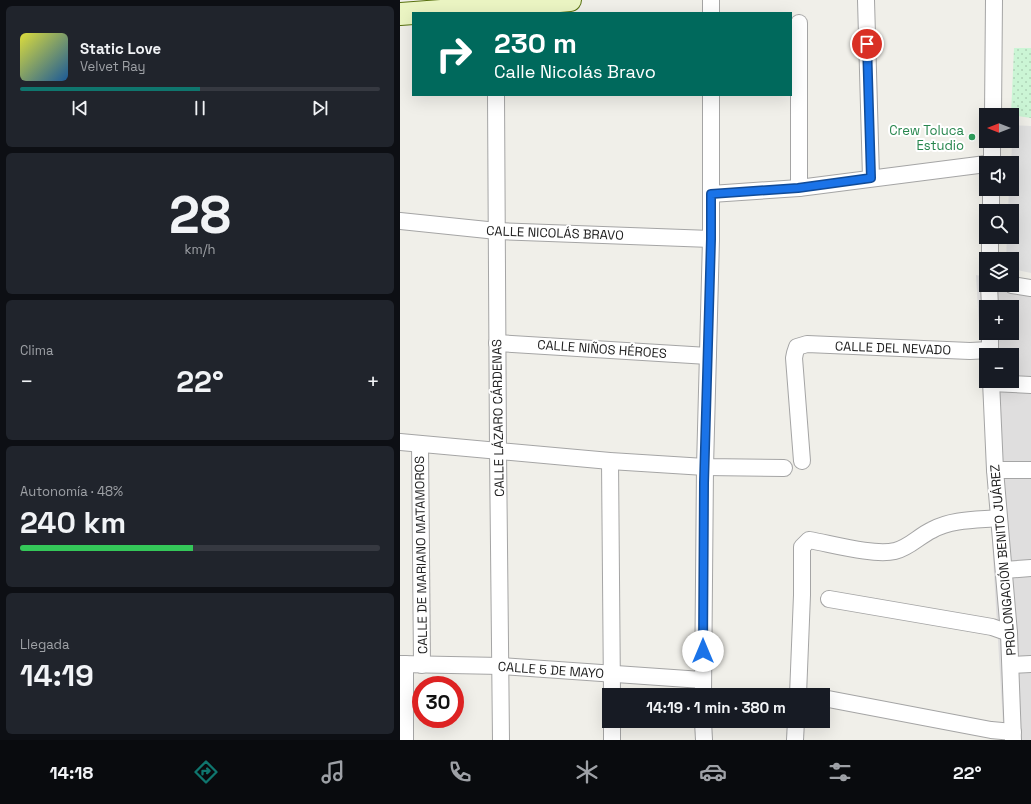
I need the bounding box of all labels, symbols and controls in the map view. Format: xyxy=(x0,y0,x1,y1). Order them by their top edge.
text: 230 m xyxy=(494,25,577,61)
pin xyxy=(850,27,884,61)
icon: right xyxy=(428,28,480,80)
icon: arrive xyxy=(856,33,878,55)
text: Static Love xyxy=(80,39,161,58)
text: Velvet Ray xyxy=(80,58,145,75)
text: Calle Nicolás Bravo xyxy=(494,60,656,83)
icon: previous xyxy=(69,97,91,119)
icon: pause xyxy=(189,97,211,119)
icon: next xyxy=(309,97,331,119)
north arrow xyxy=(979,108,1019,148)
map controls xyxy=(979,108,1019,388)
place label: Crew Toluca Estudio xyxy=(889,122,965,154)
marker: Crew Toluca Estudio xyxy=(967,132,977,142)
button: sound xyxy=(979,156,1019,196)
text: 28 xyxy=(169,182,231,248)
button: search xyxy=(979,204,1019,244)
street label: CALLE NICOLÁS BRAVO xyxy=(486,222,624,244)
text: km/h xyxy=(185,241,215,258)
button: layers xyxy=(979,252,1019,292)
button: + xyxy=(979,300,1019,340)
street label: CALLE NIÑOS HÉROES xyxy=(537,336,667,362)
street label: CALLE DEL NEVADO xyxy=(835,337,951,359)
street label: CALLE LÁZARO CÁRDENAS xyxy=(488,339,508,497)
text: Clima xyxy=(20,342,53,359)
button: − xyxy=(979,348,1019,388)
text: 22° xyxy=(176,362,224,401)
text: − xyxy=(20,367,34,395)
text: + xyxy=(366,367,380,395)
street label: CALLE DE MARIANO MATAMOROS xyxy=(411,456,431,654)
street label: PROLONGACIÓN BENITO JUÁREZ xyxy=(986,464,1020,656)
text: Autonomía · 48% xyxy=(20,483,123,500)
text: 240 km xyxy=(20,503,126,542)
position arrow xyxy=(682,630,724,672)
text: Llegada xyxy=(20,636,69,653)
text: 14:19 xyxy=(20,656,94,695)
street label: CALLE 5 DE MAYO xyxy=(497,658,605,682)
speed limit sign: 30 xyxy=(412,676,464,728)
text: 14:19 · 1 min · 380 m xyxy=(646,698,786,717)
icon: directions xyxy=(192,758,220,786)
icon: music xyxy=(319,758,347,786)
icon: phone xyxy=(446,758,474,786)
icon: climate xyxy=(573,758,601,786)
icon: car xyxy=(699,758,727,786)
icon: filters xyxy=(826,758,854,786)
text: 14:18 xyxy=(49,761,93,784)
text: 22° xyxy=(953,761,982,784)

